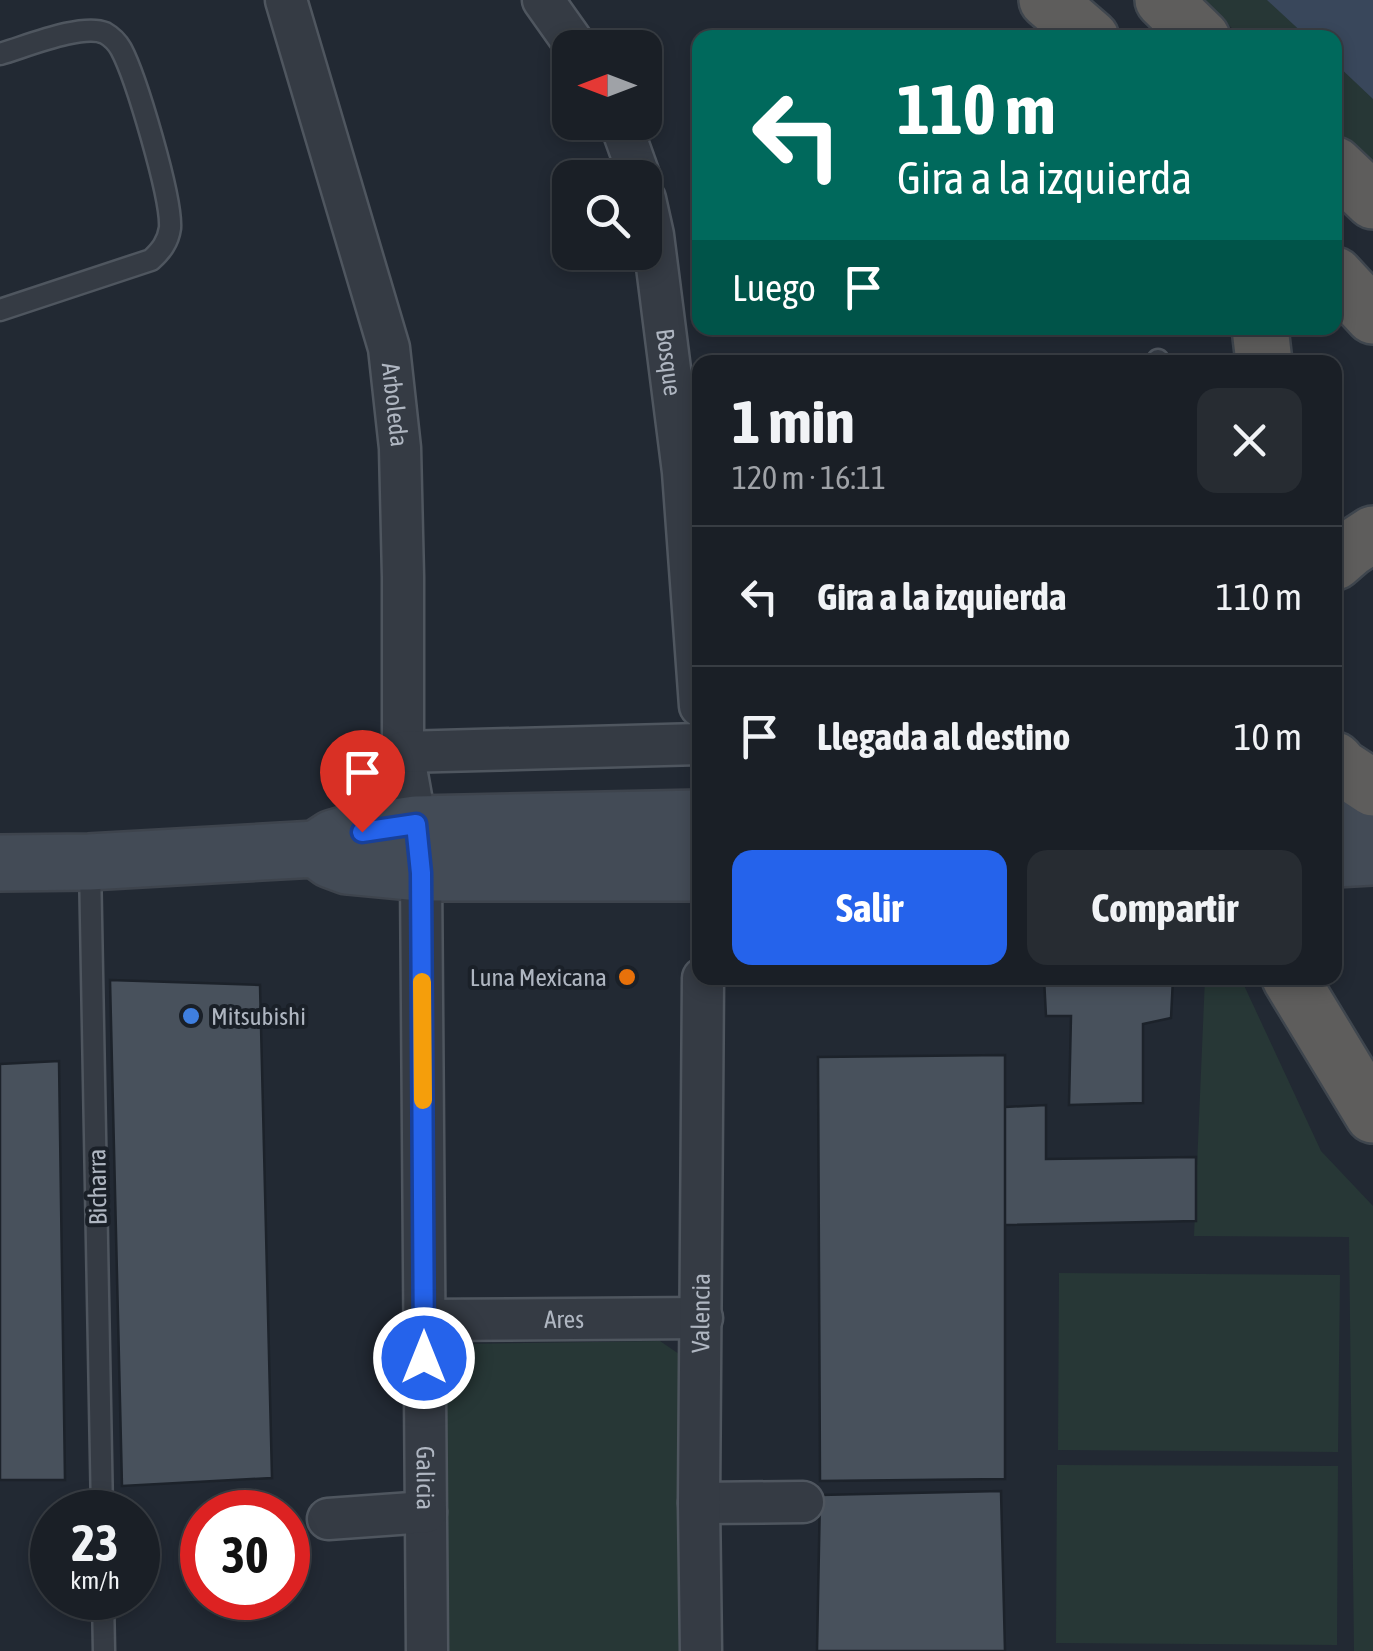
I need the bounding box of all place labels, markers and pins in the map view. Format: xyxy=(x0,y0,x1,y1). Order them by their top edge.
pin xyxy=(320,730,405,833)
place label: Luna Mexicana xyxy=(470,963,607,991)
marker: Luna Mexicana xyxy=(616,966,638,988)
place label: Mitsubishi xyxy=(211,1002,306,1030)
marker: Mitsubishi xyxy=(180,1005,202,1027)

